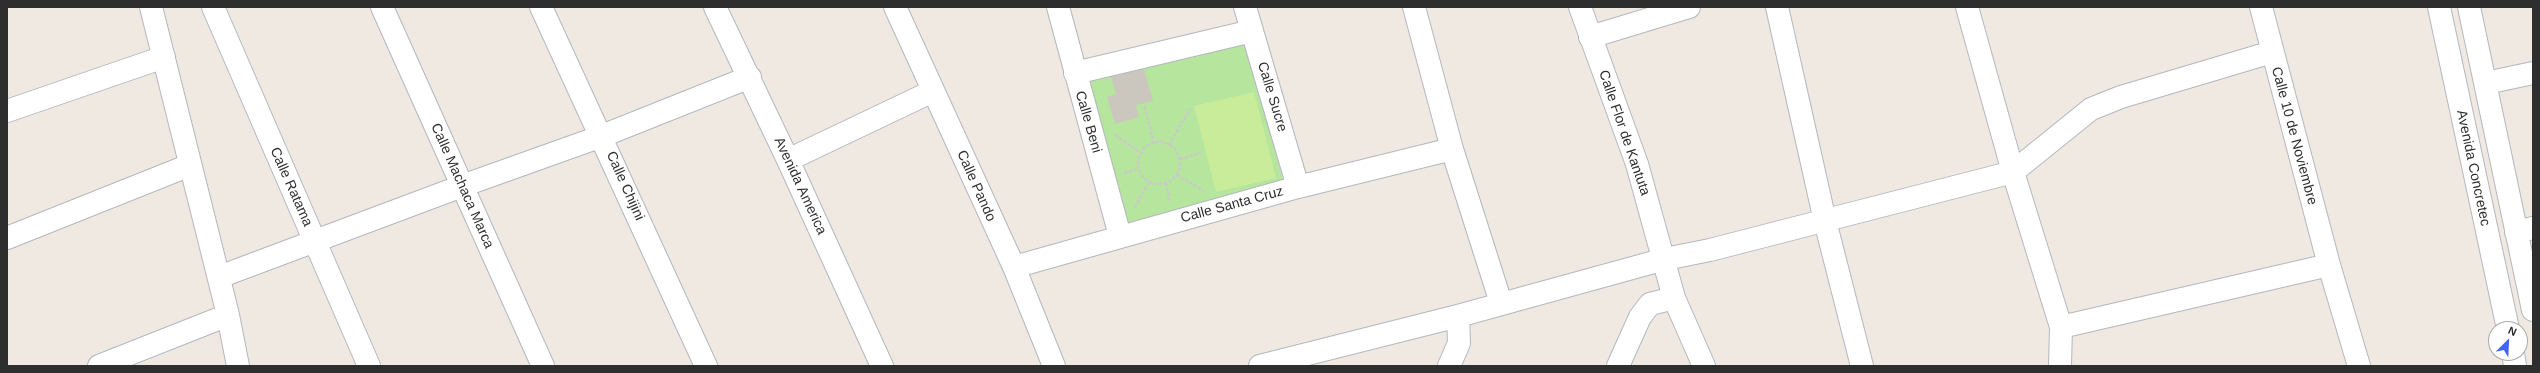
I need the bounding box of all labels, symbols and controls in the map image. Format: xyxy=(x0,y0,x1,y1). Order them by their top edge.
street label: Calle Sucre xyxy=(1253,60,1291,134)
street label: Calle 10 de Noviembre xyxy=(2267,65,2321,207)
street label: Calle Flor de Kantuta xyxy=(1595,68,1653,198)
street label: Calle Beni xyxy=(1071,89,1105,155)
street label: Avenida Concretec xyxy=(2453,109,2493,227)
street label: Calle Machaca Marca xyxy=(427,121,497,251)
street label: Avenida America xyxy=(770,135,830,237)
street label: Calle Ratama xyxy=(266,145,316,229)
street label: Calle Pando xyxy=(953,148,999,224)
street label: Calle Chijini xyxy=(602,149,648,223)
street label: Calle Santa Cruz xyxy=(1179,183,1285,227)
north arrow xyxy=(2488,321,2528,361)
text: N xyxy=(2506,324,2519,338)

